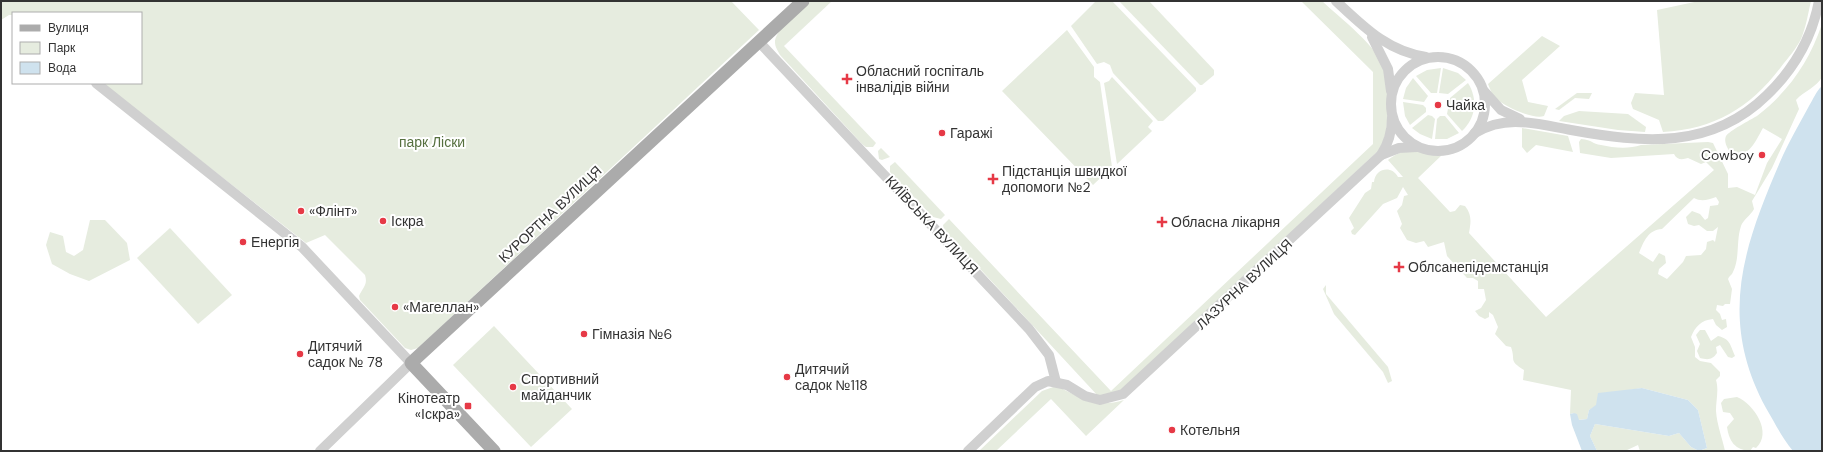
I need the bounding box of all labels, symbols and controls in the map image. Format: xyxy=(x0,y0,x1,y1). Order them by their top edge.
legend xyxy=(12,12,142,84)
text: Вулиця xyxy=(48,20,89,36)
text: Парк xyxy=(48,40,76,56)
text: Вода xyxy=(48,60,76,76)
place label: Обласний госпіталь інвалідів війни xyxy=(856,62,984,96)
marker: Обласний госпіталь інвалідів війни xyxy=(841,73,853,85)
place label: Чайка xyxy=(1446,96,1485,114)
marker: Чайка xyxy=(1433,100,1443,110)
place label: Гаражі xyxy=(950,124,993,142)
marker: Гаражі xyxy=(937,128,947,138)
park label: парк Ліски xyxy=(399,133,465,151)
place label: Cowboy xyxy=(1701,146,1754,164)
marker: Cowboy xyxy=(1757,150,1767,160)
street label: КУРОРТНА ВУЛИЦЯ xyxy=(495,162,605,266)
place label: Підстанція швидкої допомоги №2 xyxy=(1002,162,1127,196)
street label: КИЇВСЬКА ВУЛИЦЯ xyxy=(882,172,982,278)
marker: Підстанція швидкої допомоги №2 xyxy=(987,173,999,185)
place label: «Флінт» xyxy=(309,202,357,220)
marker: «Флінт» xyxy=(296,206,306,216)
place label: Іскра xyxy=(391,212,424,230)
place label: Обласна лікарня xyxy=(1171,213,1280,231)
marker: Іскра xyxy=(378,216,388,226)
marker: Обласна лікарня xyxy=(1156,216,1168,228)
place label: Енергія xyxy=(251,233,299,251)
street label: ЛАЗУРНА ВУЛИЦЯ xyxy=(1192,235,1296,333)
marker: Енергія xyxy=(238,237,248,247)
place label: Облсанепідемстанція xyxy=(1408,258,1549,276)
marker: Облсанепідемстанція xyxy=(1393,261,1405,273)
place label: «Магеллан» xyxy=(403,298,479,316)
marker: «Магеллан» xyxy=(390,302,400,312)
place label: Гімназія №6 xyxy=(592,325,672,343)
marker: Гімназія №6 xyxy=(579,329,589,339)
place label: Дитячий садок № 78 xyxy=(308,337,383,371)
marker: Дитячий садок № 78 xyxy=(295,349,305,359)
place label: Дитячий садок №118 xyxy=(795,360,868,394)
place label: Спортивний майданчик xyxy=(521,370,599,404)
marker: Дитячий садок №118 xyxy=(782,372,792,382)
marker: Спортивний майданчик xyxy=(508,382,518,392)
place label: Кінотеатр «Іскра» xyxy=(398,389,460,423)
marker: Кінотеатр «Іскра» xyxy=(463,401,473,411)
place label: Котельня xyxy=(1180,421,1240,439)
marker: Котельня xyxy=(1167,425,1177,435)

